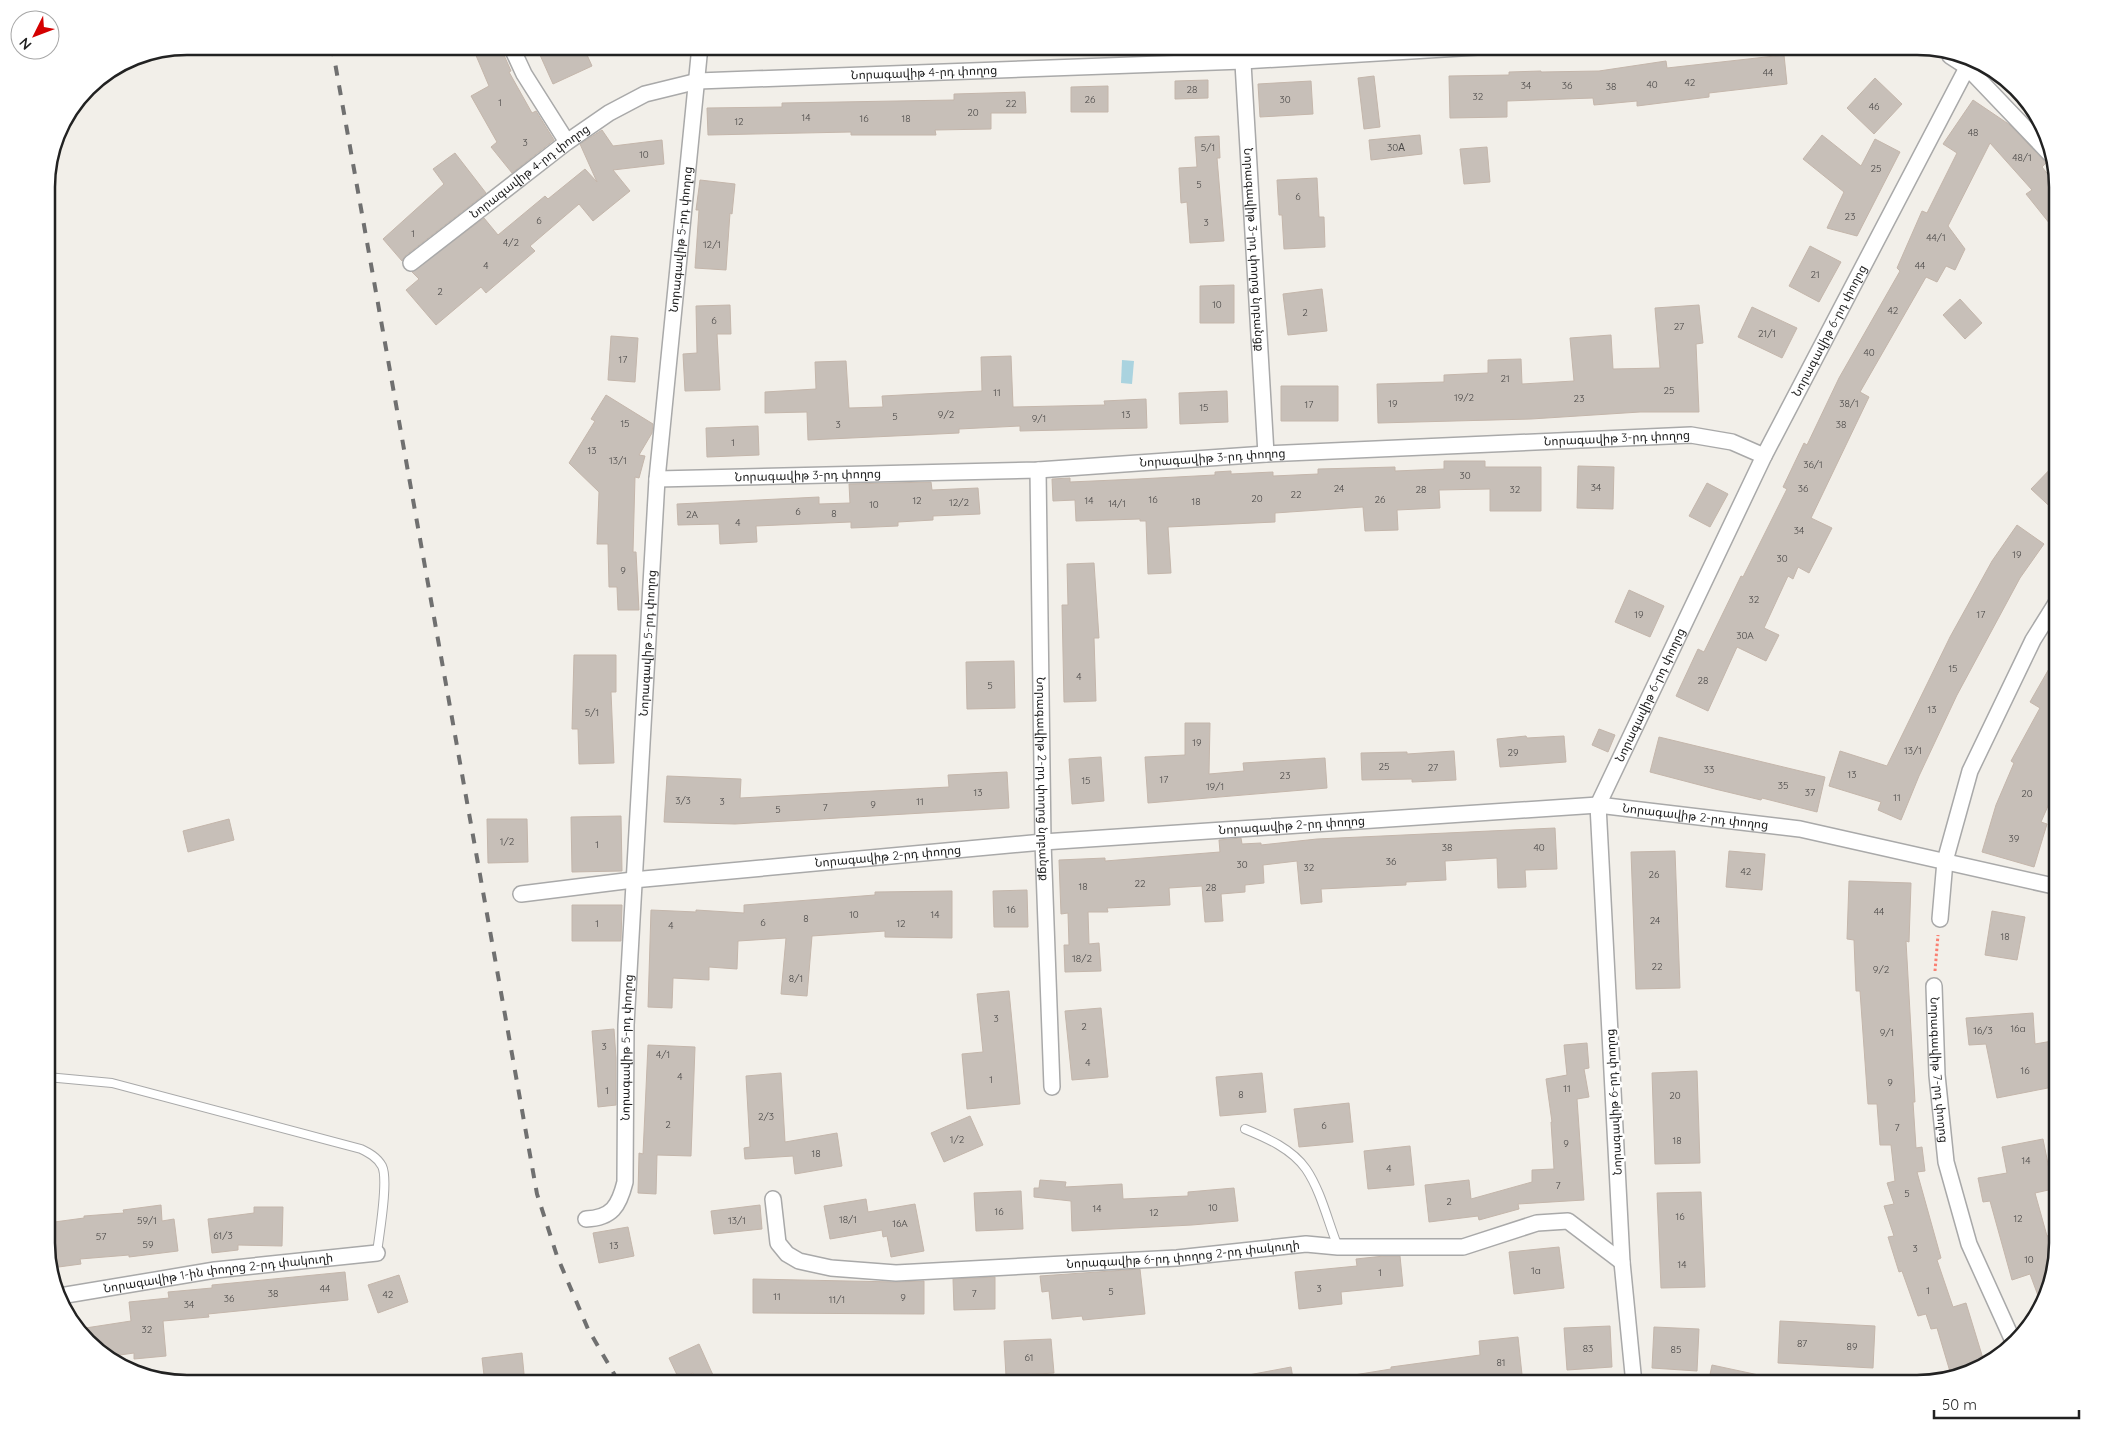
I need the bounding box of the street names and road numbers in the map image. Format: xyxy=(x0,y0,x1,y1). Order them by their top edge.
street label: Նորագավիթ 4-րդ փողոց xyxy=(851,62,998,82)
street label: Նորագավիթ 4-րդ փողոց xyxy=(467,121,592,221)
street label: Նորագավիթ 3-րդ փողոց նրբանցք xyxy=(1241,147,1268,352)
street label: Նորագավիթ 5-րդ փողոց xyxy=(666,166,695,313)
street label: Նորագավիթ 6-րդ փողոց xyxy=(1788,262,1870,399)
street label: Նորագավիթ 3-րդ փողոց xyxy=(1544,427,1690,449)
street label: Նորագավիթ 3-րդ փողոց xyxy=(1139,445,1286,470)
street label: Նորագավիթ 3-րդ փողոց xyxy=(735,466,881,484)
street label: Նորագավիթ 5-րդ փողոց xyxy=(636,569,659,717)
street label: Նորագավիթ 6-րդ փողոց xyxy=(1612,625,1688,764)
street label: Նորագավիթ 2-րդ փողոց նրբանցք xyxy=(1034,677,1052,881)
street label: Նորագավիթ 2-րդ փողոց xyxy=(1622,800,1769,832)
street label: Նորագավիթ 2-րդ փողոց xyxy=(1218,813,1365,837)
street label: Նորագավիթ 2-րդ փողոց xyxy=(814,842,962,870)
street label: Նորագավիթ 5-րդ փողոց xyxy=(617,974,636,1121)
street label: Նորագավիթ 7-րդ փողոց xyxy=(1927,997,1952,1143)
street label: Նորագավիթ 6-րդ փողոց xyxy=(1602,1029,1625,1176)
street label: Նորագավիթ 6-րդ փողոց 2-րդ փակուղի xyxy=(1066,1237,1300,1271)
street label: Նորագավիթ 1-ին փողոց 2-րդ փակուղի xyxy=(102,1250,334,1296)

